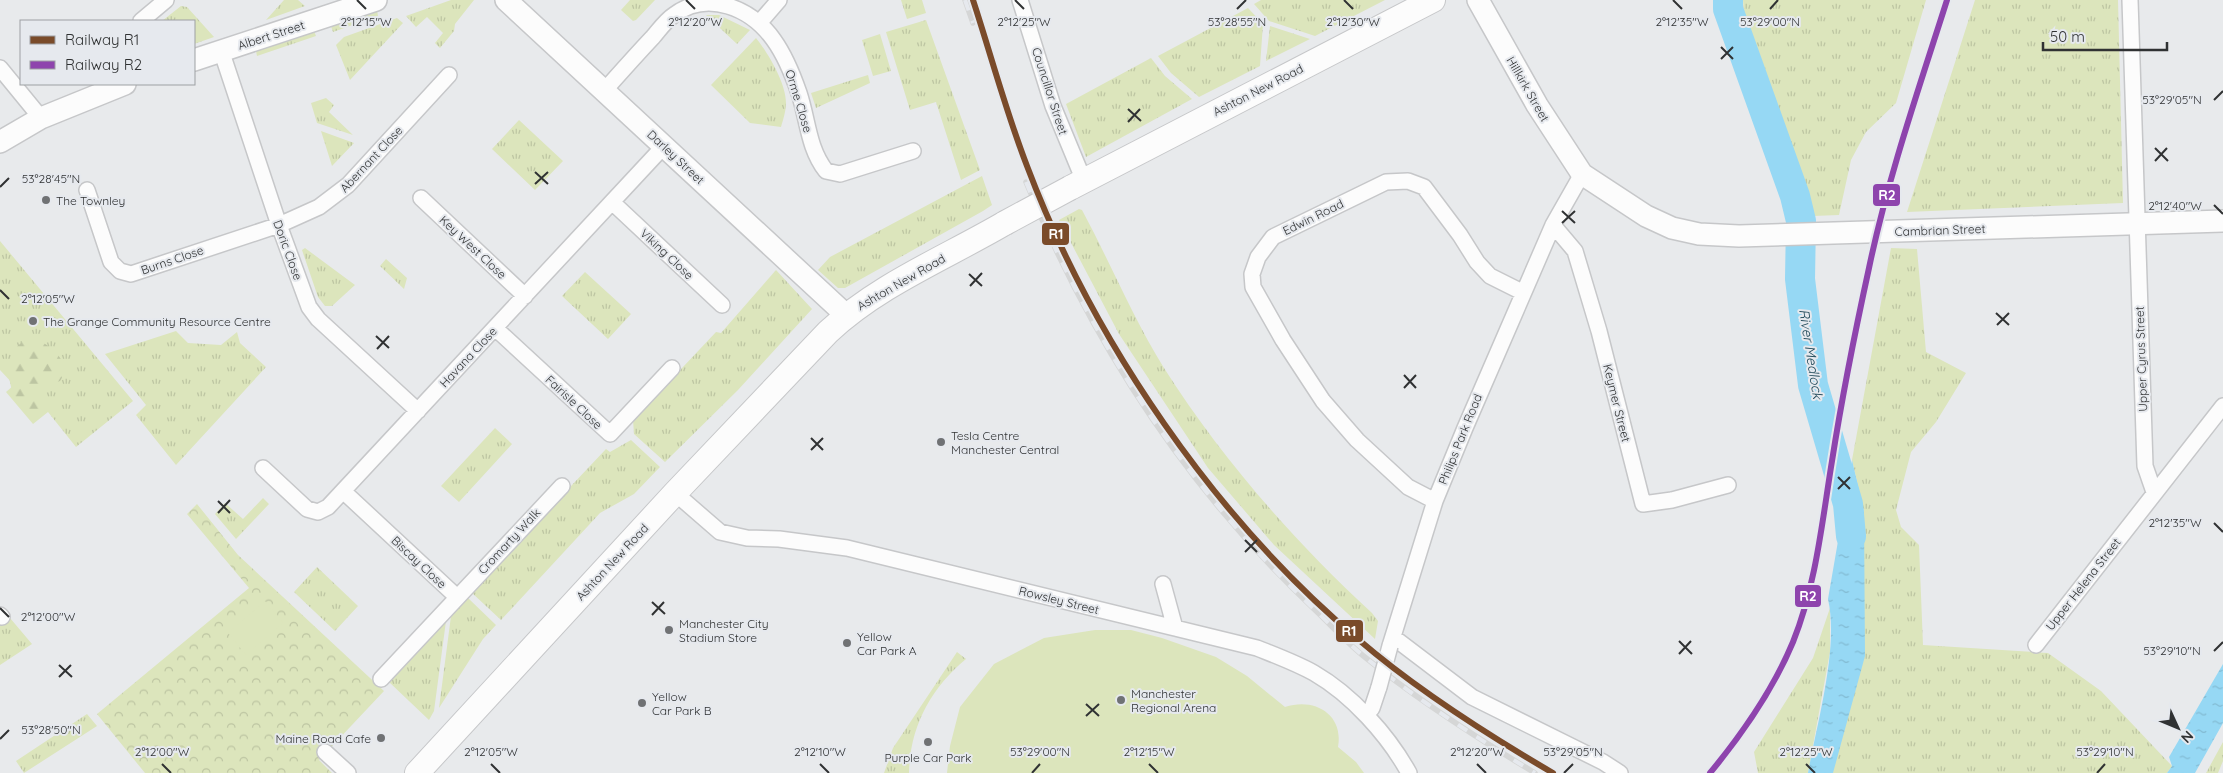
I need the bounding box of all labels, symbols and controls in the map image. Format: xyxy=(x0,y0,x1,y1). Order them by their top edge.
text: 2°12'15"W xyxy=(340,14,392,29)
text: 2°12'20"W xyxy=(668,14,722,29)
text: 2°12'25"W xyxy=(997,14,1051,29)
text: 53°28'55"N xyxy=(1208,14,1266,29)
text: 2°12'30"W xyxy=(1326,14,1380,29)
text: 2°12'35"W xyxy=(1655,14,1709,29)
text: 53°29'00"N xyxy=(1740,14,1800,29)
street label: Albert Street xyxy=(236,17,306,53)
legend xyxy=(20,20,195,85)
scale bar xyxy=(2043,20,2167,52)
text: 50 m xyxy=(2050,27,2085,46)
text: Railway R1 xyxy=(65,30,139,49)
street label: Councillor Street xyxy=(1029,45,1071,137)
street label: Hillkirk Street xyxy=(1503,54,1553,124)
text: Railway R2 xyxy=(65,55,142,74)
street label: Ashton New Road xyxy=(1210,61,1306,119)
street label: Orme Close xyxy=(782,68,816,134)
text: 53°29'05"N xyxy=(2142,92,2202,107)
street label: Abernant Close xyxy=(337,123,406,195)
street label: Darley Street xyxy=(644,127,708,187)
text: 53°28'45"N xyxy=(22,171,80,186)
line badge: R2 xyxy=(1872,183,1901,207)
text: R2 xyxy=(1878,186,1896,204)
place label: The Townley xyxy=(56,193,125,208)
marker: The Townley xyxy=(40,194,52,206)
street label: Edwin Road xyxy=(1280,196,1346,238)
text: 2°12'40"W xyxy=(2148,198,2202,213)
street label: Key West Close xyxy=(436,212,510,282)
street label: Doric Close xyxy=(270,218,306,282)
street label: Cambrian Street xyxy=(1894,221,1986,239)
line badge: R1 xyxy=(1041,222,1070,246)
text: R1 xyxy=(1048,225,1064,243)
street label: Viking Close xyxy=(637,226,697,283)
street label: Burns Close xyxy=(139,242,205,278)
street label: Ashton New Road xyxy=(854,251,948,313)
text: 2°12'05"W xyxy=(21,291,75,306)
street label: Upper Cyrus Street xyxy=(2132,306,2150,412)
water label: River Medlock xyxy=(1795,308,1827,402)
place label: The Grange Community Resource Centre xyxy=(43,314,271,329)
marker: The Grange Community Resource Centre xyxy=(27,315,39,327)
street label: Havana Close xyxy=(436,324,500,390)
street label: Keymer Street xyxy=(1600,362,1634,444)
street label: Fairisle Close xyxy=(543,372,606,432)
street label: Philips Park Road xyxy=(1435,391,1485,487)
place label: Tesla Centre Manchester Central xyxy=(951,428,1059,457)
marker: Tesla Centre Manchester Central xyxy=(935,436,947,448)
street label: Cromarty Walk xyxy=(475,505,543,577)
text: 2°12'35"W xyxy=(2148,515,2202,530)
street label: Ashton New Road xyxy=(573,521,651,603)
street label: Biscay Close xyxy=(388,533,450,591)
street label: Upper Helena Street xyxy=(2042,535,2124,633)
street label: Rowsley Street xyxy=(1017,583,1101,617)
line badge: R2 xyxy=(1794,584,1822,608)
text: R2 xyxy=(1799,587,1817,605)
text: 2°12'00"W xyxy=(21,609,76,624)
place label: Manchester City Stadium Store xyxy=(679,616,769,645)
line badge: R1 xyxy=(1335,619,1364,643)
text: R1 xyxy=(1341,622,1357,640)
marker: Manchester City Stadium Store xyxy=(663,624,675,636)
place label: Yellow Car Park A xyxy=(857,629,917,658)
marker: Yellow Car Park A xyxy=(841,637,853,649)
text: 53°29'10"N xyxy=(2143,643,2201,658)
place label: Manchester Regional Arena xyxy=(1131,686,1216,715)
place label: Yellow Car Park B xyxy=(652,689,712,718)
marker: Manchester Regional Arena xyxy=(1115,694,1127,706)
marker: Yellow Car Park B xyxy=(636,697,648,709)
north arrow xyxy=(2153,703,2203,753)
text: 53°28'50"N xyxy=(21,722,81,737)
text: N xyxy=(2177,727,2197,747)
place label: Maine Road Cafe xyxy=(275,731,371,746)
marker: Maine Road Cafe xyxy=(375,732,387,744)
marker: Purple Car Park xyxy=(922,736,934,748)
text: 2°12'00"W xyxy=(135,744,190,759)
text: 2°12'05"W xyxy=(464,744,518,759)
text: 2°12'10"W xyxy=(794,744,846,759)
text: 53°29'00"N xyxy=(1010,744,1070,759)
text: 2°12'15"W xyxy=(1123,744,1175,759)
text: 2°12'20"W xyxy=(1450,744,1504,759)
text: 53°29'05"N xyxy=(1543,744,1603,759)
text: 2°12'25"W xyxy=(1779,744,1833,759)
text: 53°29'10"N xyxy=(2076,744,2134,759)
place label: Purple Car Park xyxy=(885,750,971,765)

